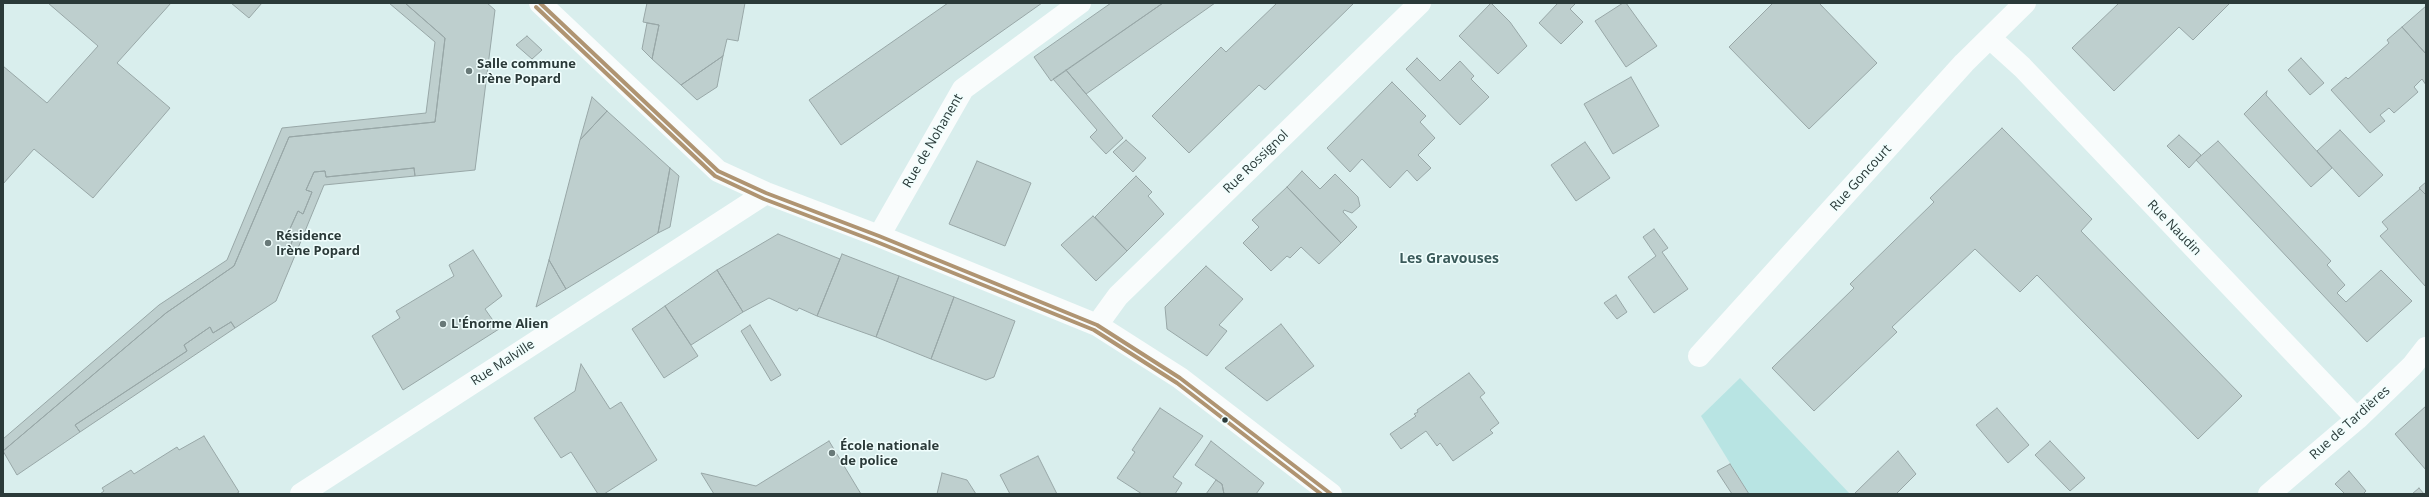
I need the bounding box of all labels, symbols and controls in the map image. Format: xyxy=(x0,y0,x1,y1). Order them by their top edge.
place label: Salle commune Irène Popard xyxy=(477,56,576,87)
marker: Salle commune Irène Popard xyxy=(464,66,474,76)
street label: Rue de Nohanent xyxy=(900,91,966,191)
street label: Rue Rossignol xyxy=(1220,127,1292,197)
street label: Rue Goncourt xyxy=(1827,142,1895,214)
street label: Rue Naudin xyxy=(2144,197,2204,259)
place label: Résidence Irène Popard xyxy=(276,228,360,259)
marker: Résidence Irène Popard xyxy=(263,238,273,248)
district label: Les Gravouses xyxy=(1399,251,1499,267)
place label: L'Énorme Alien xyxy=(451,316,549,332)
marker: L'Énorme Alien xyxy=(438,319,448,329)
street label: Rue Malville xyxy=(468,337,538,389)
street label: Rue de Tardières xyxy=(2307,383,2393,463)
unlabelled marker xyxy=(1220,415,1230,425)
place label: École nationale de police xyxy=(840,438,939,469)
marker: École nationale de police xyxy=(827,448,837,458)

